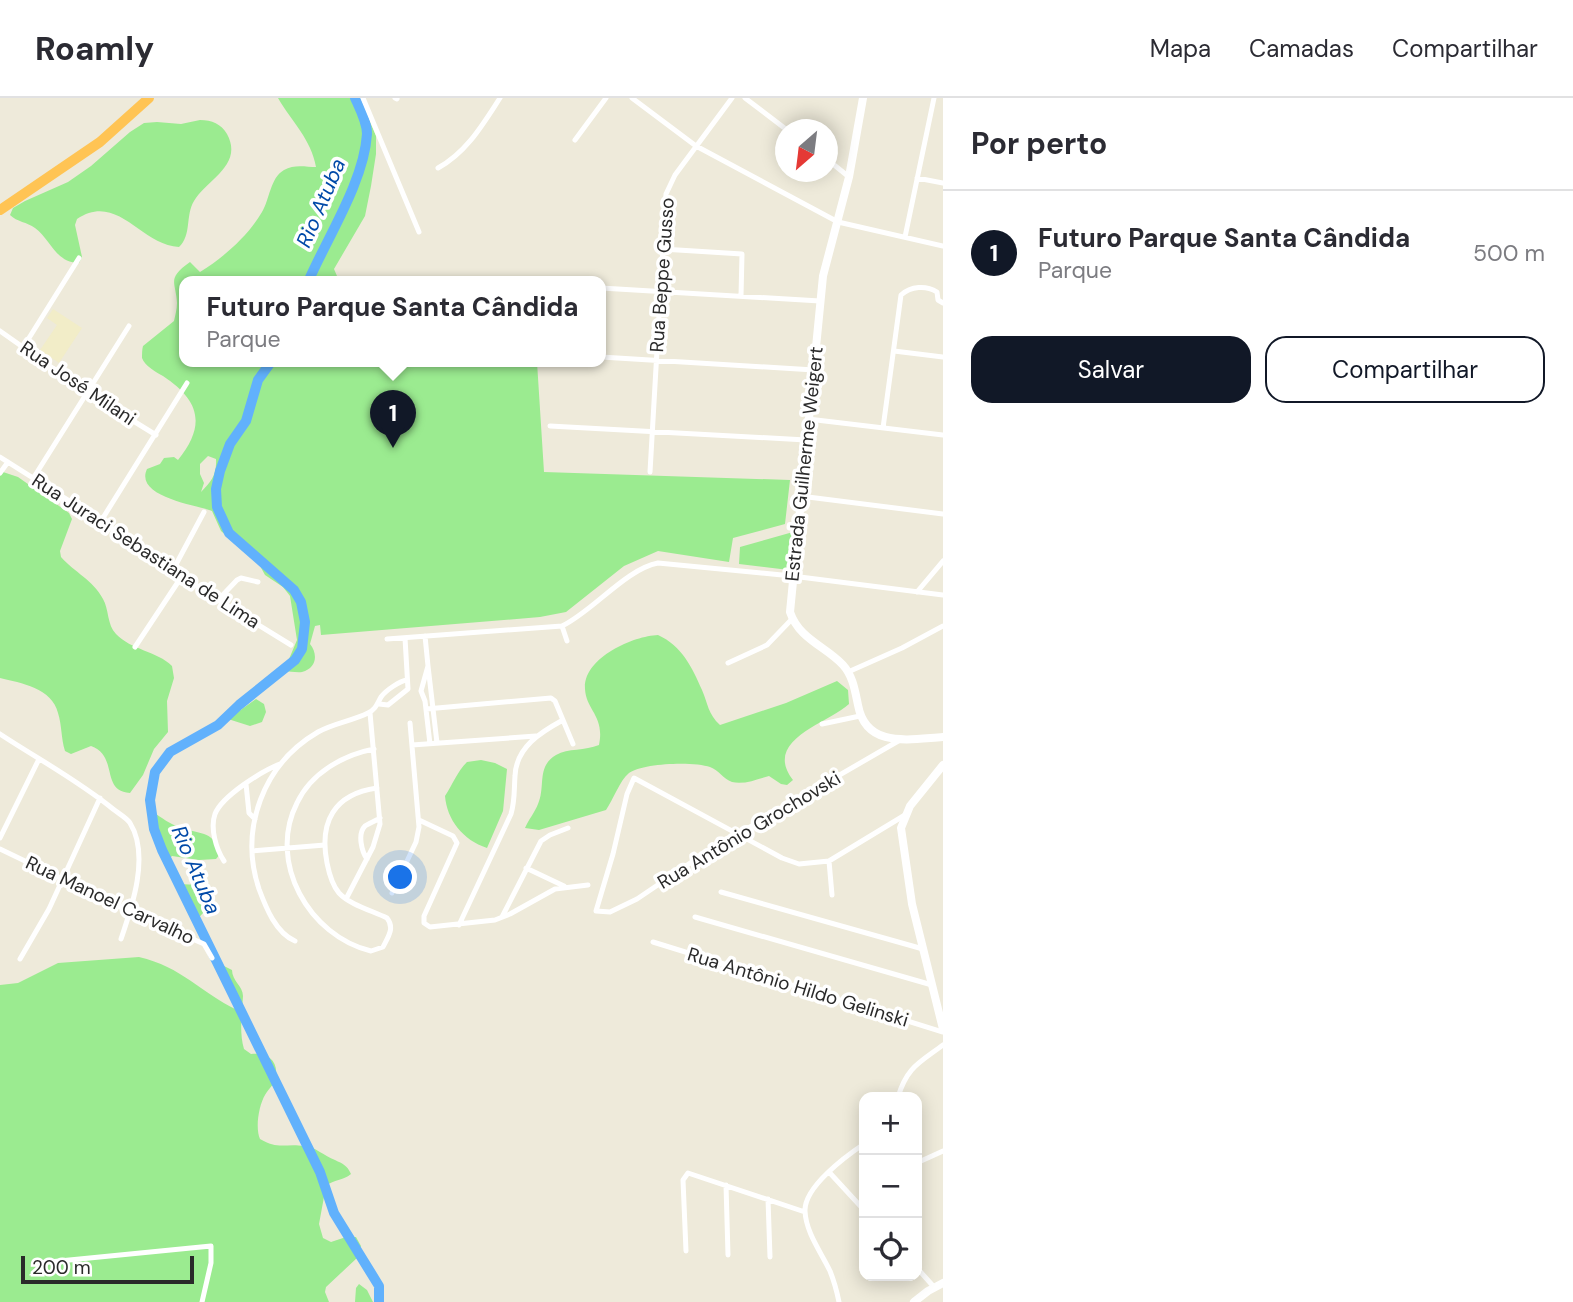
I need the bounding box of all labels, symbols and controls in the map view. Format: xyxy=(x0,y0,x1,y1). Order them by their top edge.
text: Roamly xyxy=(35,27,154,70)
text: Mapa xyxy=(1150,33,1211,64)
text: Camadas xyxy=(1249,33,1354,64)
text: Compartilhar xyxy=(1392,33,1538,64)
north arrow xyxy=(775,119,838,182)
text: Por perto xyxy=(971,124,1107,163)
water label: Rio Atuba xyxy=(290,154,352,252)
street label: Rua Beppe Gusso xyxy=(644,197,680,353)
text: Futuro Parque Santa Cândida xyxy=(1038,221,1410,255)
text: 1 xyxy=(990,238,998,268)
text: 500 m xyxy=(1473,238,1545,268)
text: Parque xyxy=(1038,255,1112,285)
popup xyxy=(179,276,606,367)
text: Futuro Parque Santa Cândida xyxy=(206,290,579,324)
text: Parque xyxy=(206,324,280,354)
street label: Rua José Milani xyxy=(15,335,141,431)
button: Salvar xyxy=(971,336,1251,403)
button: Compartilhar xyxy=(1265,336,1545,403)
street label: Estrada Guilherme Weigert xyxy=(779,345,829,583)
pin: 1 xyxy=(370,390,416,448)
street label: Rua Juraci Sebastiana de Lima xyxy=(27,468,265,634)
street label: Rua Antônio Grochovski xyxy=(653,765,845,895)
water label: Rio Atuba xyxy=(165,821,227,919)
street label: Rua Manoel Carvalho xyxy=(22,850,198,950)
your location xyxy=(383,860,417,894)
street label: Rua Antônio Hildo Gelinski xyxy=(684,941,912,1033)
map controls xyxy=(859,1092,922,1281)
button: + xyxy=(859,1092,922,1155)
button: − xyxy=(859,1155,922,1218)
button: locate xyxy=(859,1218,922,1281)
scale bar xyxy=(21,1253,194,1285)
text: 200 m xyxy=(32,1255,91,1280)

